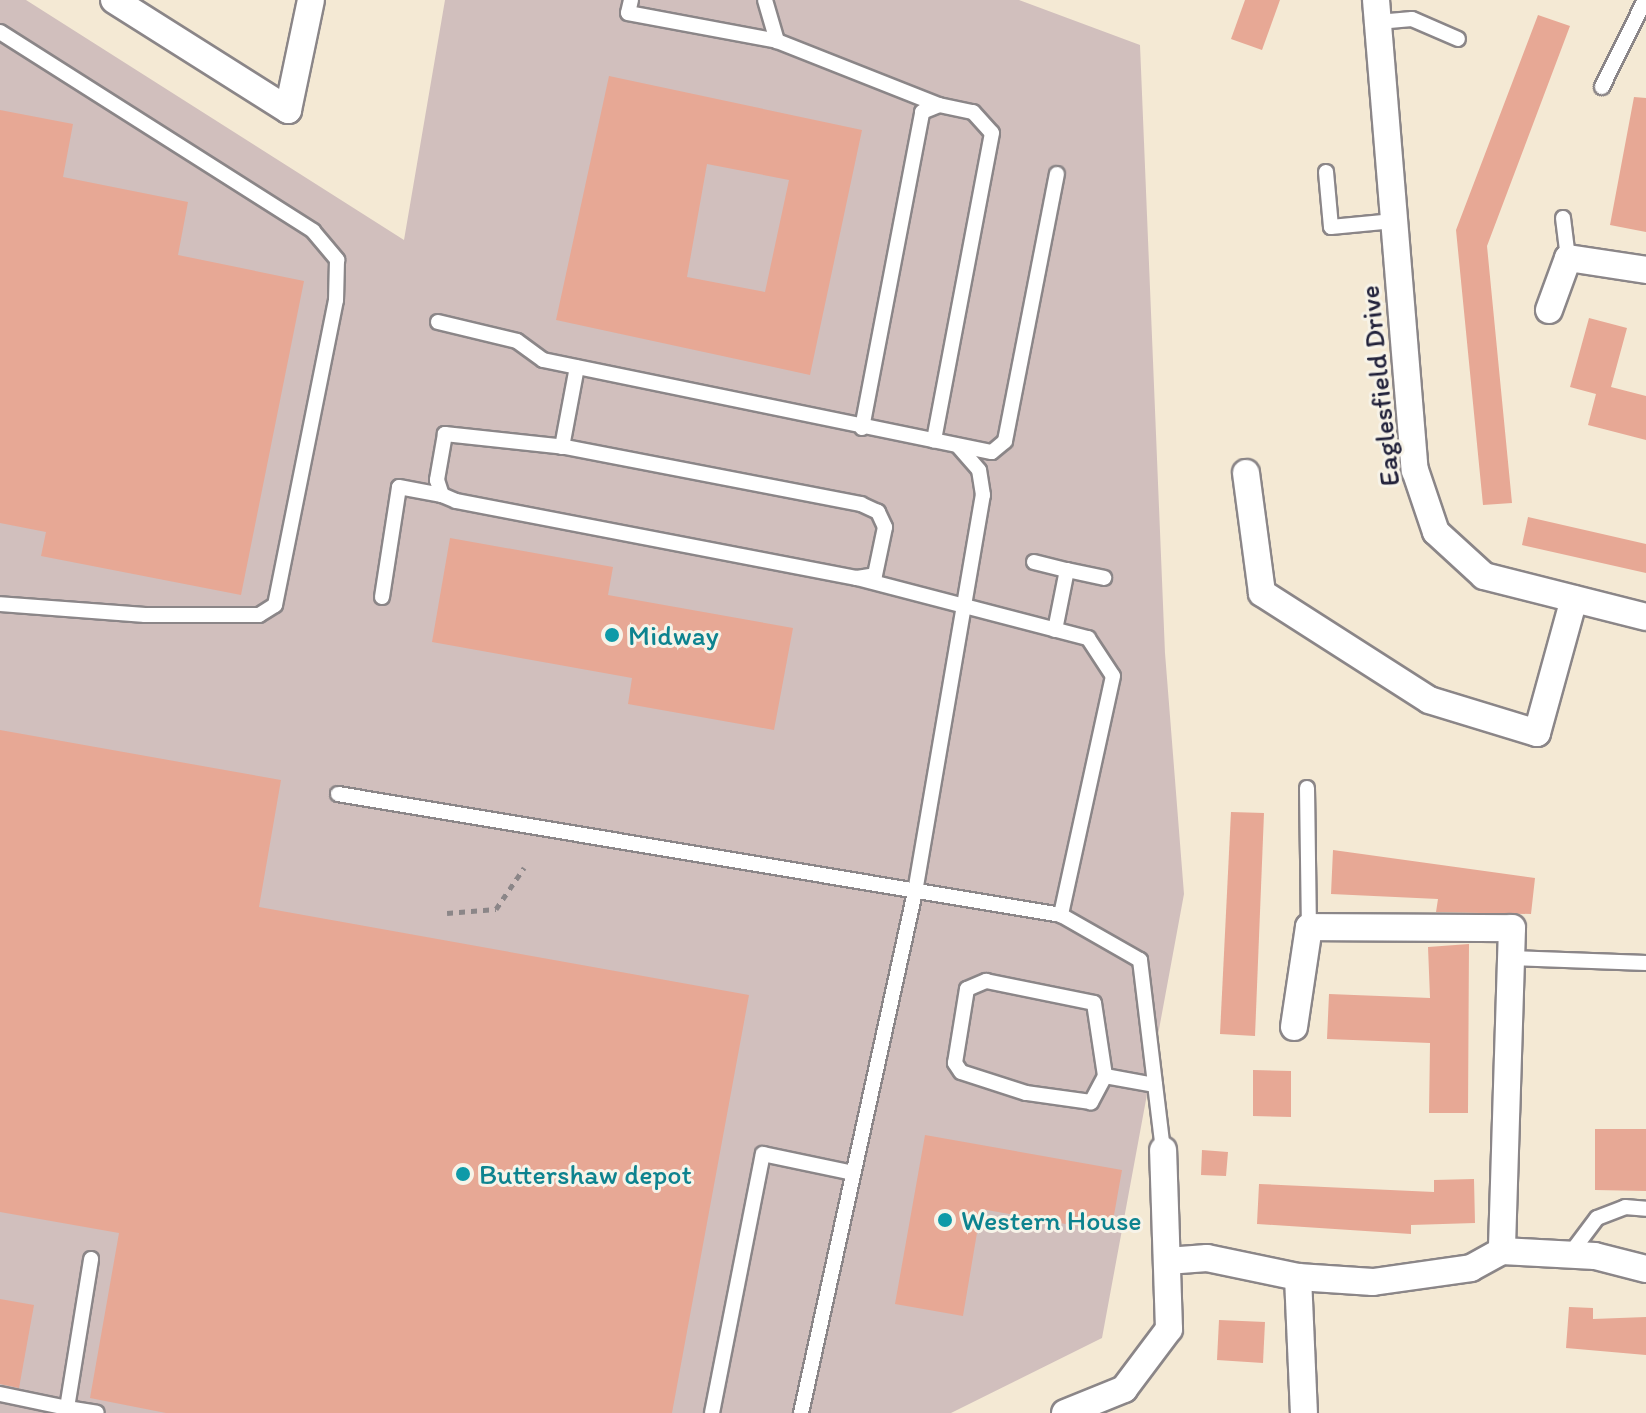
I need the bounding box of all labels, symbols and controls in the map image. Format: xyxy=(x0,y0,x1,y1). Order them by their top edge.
street label: Eaglesfield Drive xyxy=(1352,284,1406,488)
place label: Midway xyxy=(628,618,719,652)
marker: Midway xyxy=(603,626,621,644)
place label: Buttershaw depot xyxy=(479,1157,691,1191)
marker: Buttershaw depot xyxy=(454,1165,472,1183)
place label: Western House xyxy=(961,1203,1142,1237)
marker: Western House xyxy=(936,1211,954,1229)

